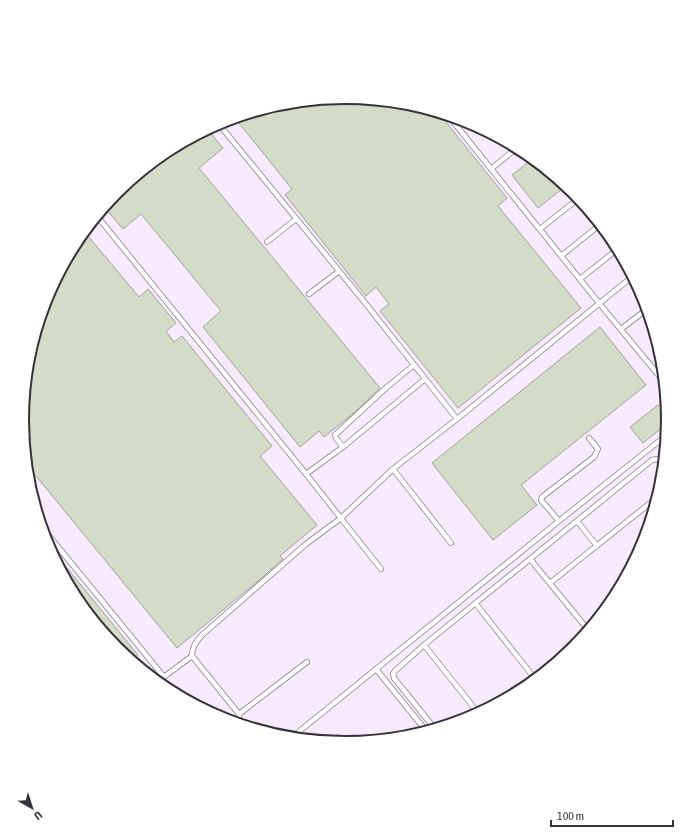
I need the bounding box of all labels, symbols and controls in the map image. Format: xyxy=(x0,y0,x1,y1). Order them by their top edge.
north arrow xyxy=(12,788,52,828)
scale bar xyxy=(551,802,673,828)
text: U xyxy=(32,809,45,822)
text: 100 m xyxy=(557,809,584,823)

